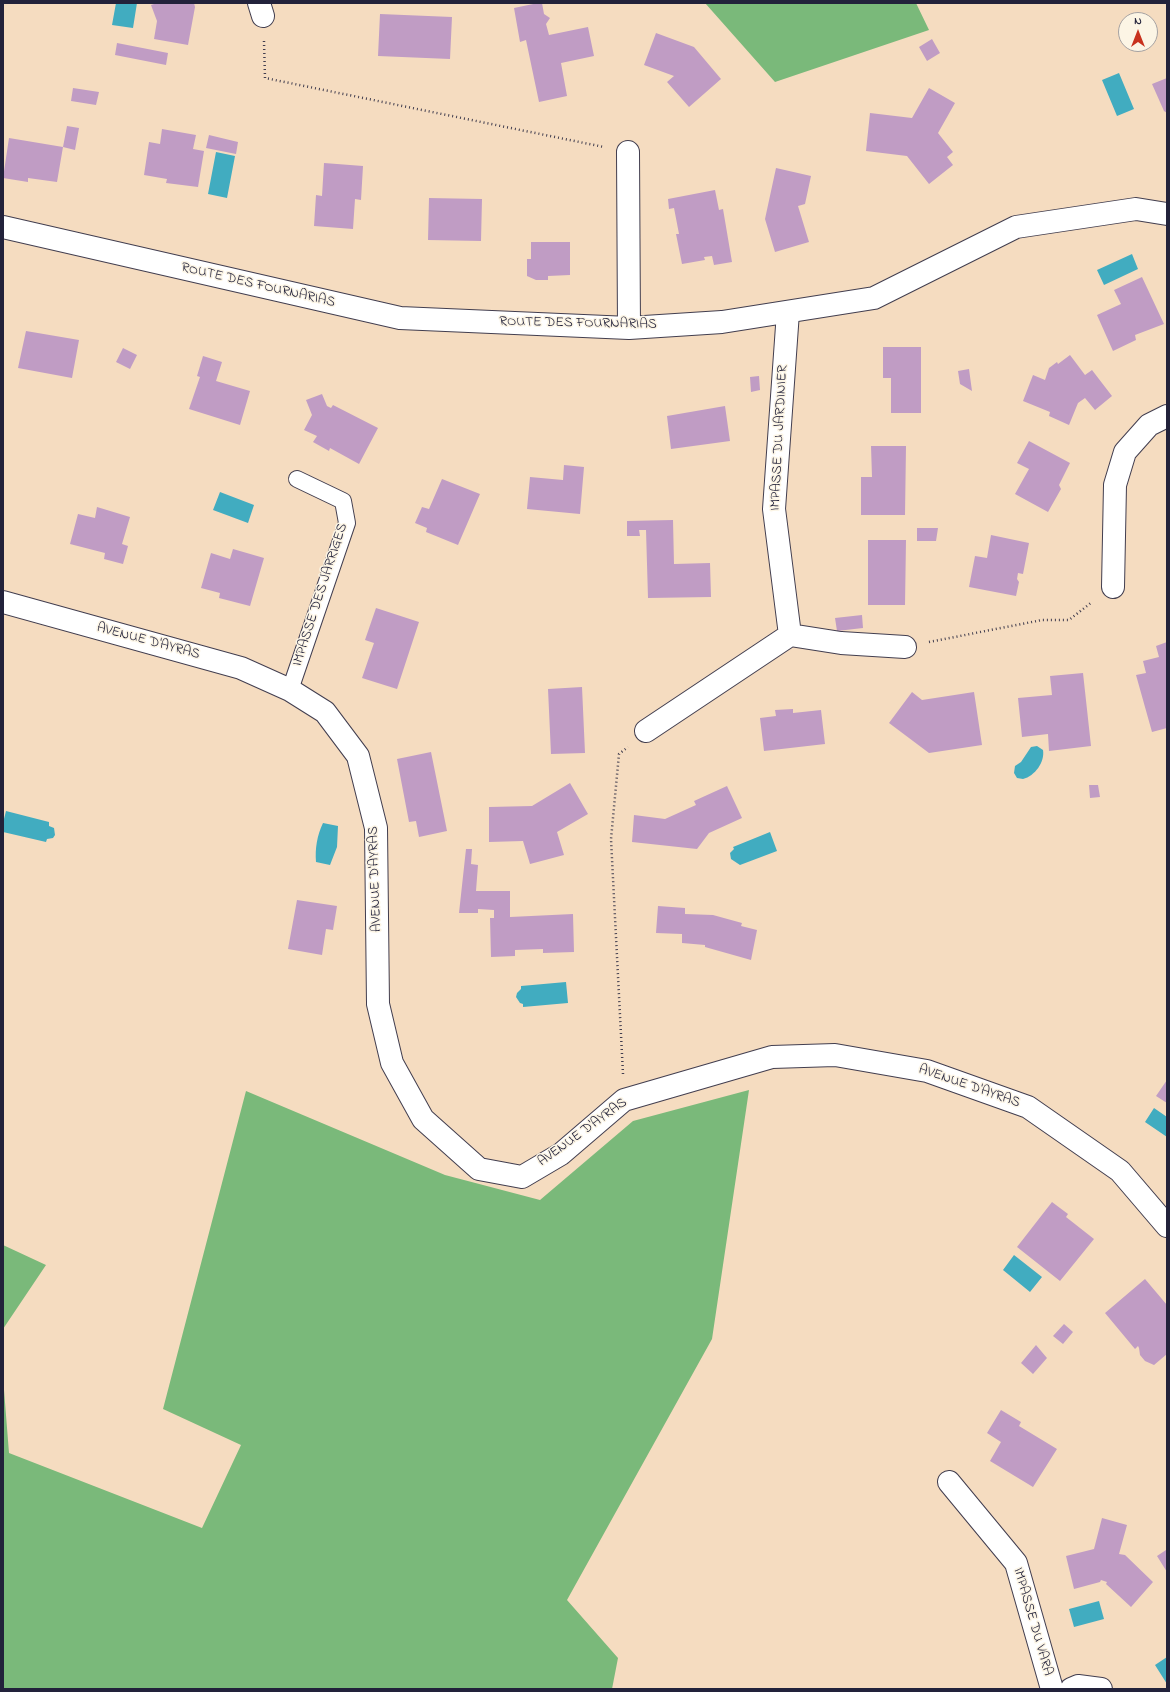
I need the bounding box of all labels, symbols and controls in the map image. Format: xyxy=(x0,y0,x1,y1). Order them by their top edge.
north arrow xyxy=(1118,12,1158,52)
text: N xyxy=(1134,13,1142,29)
street label: ROUTE DES FOURNARIAS xyxy=(179,260,337,312)
street label: ROUTE DES FOURNARIAS xyxy=(499,314,657,334)
street label: IMPASSE DU JARDINIER xyxy=(768,365,792,511)
street label: IMPASSE DES JARRIGES xyxy=(290,521,352,669)
street label: AVENUE D'AYRAS xyxy=(95,620,201,664)
street label: AVENUE D'AYRAS xyxy=(366,826,386,932)
street label: AVENUE D'AYRAS xyxy=(916,1062,1022,1112)
street label: AVENUE D'AYRAS xyxy=(535,1095,631,1171)
street label: IMPASSE DU VARA xyxy=(1009,1566,1055,1678)

